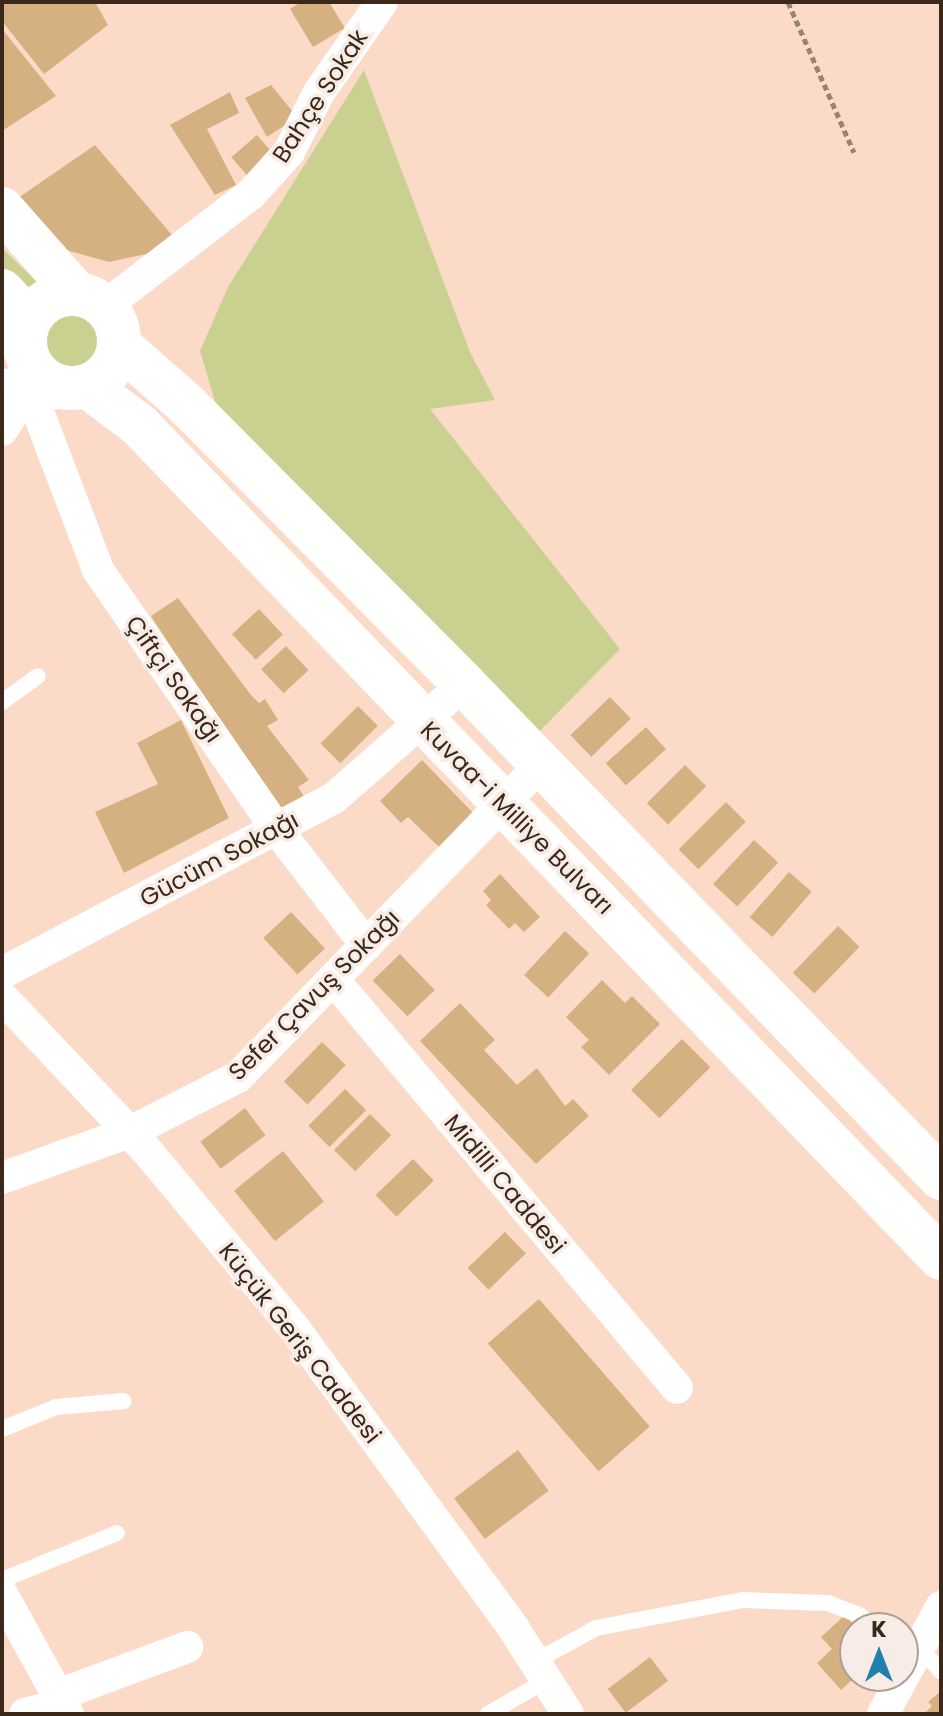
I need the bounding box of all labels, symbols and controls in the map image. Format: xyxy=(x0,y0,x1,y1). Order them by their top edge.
street label: Bahçe Sokak xyxy=(266,24,374,168)
street label: Çiftçi Sokağı xyxy=(120,610,228,748)
street label: Kuvaa-i Milliye Bulvarı xyxy=(415,716,619,920)
street label: Gücüm Sokağı xyxy=(135,805,303,913)
street label: Sefer Çavuş Sokağı xyxy=(223,904,405,1086)
street label: Midilli Caddesi xyxy=(438,1108,572,1260)
street label: Küçük Geriş Caddesi xyxy=(213,1237,387,1449)
north arrow xyxy=(839,1612,919,1692)
text: K xyxy=(871,1614,887,1645)

